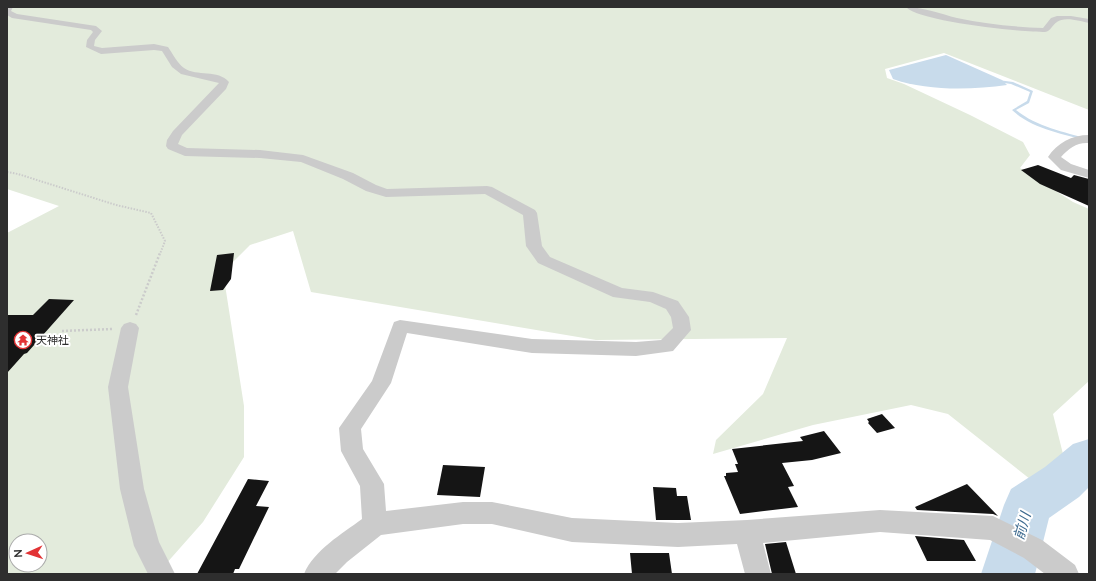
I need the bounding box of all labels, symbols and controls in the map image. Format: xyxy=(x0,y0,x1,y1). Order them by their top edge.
temple icon: 天神社 xyxy=(13,330,33,350)
place label: 天神社 xyxy=(36,333,69,346)
water label: 前川 xyxy=(1009,508,1034,542)
north arrow xyxy=(8,533,48,573)
text: N xyxy=(11,549,24,558)

